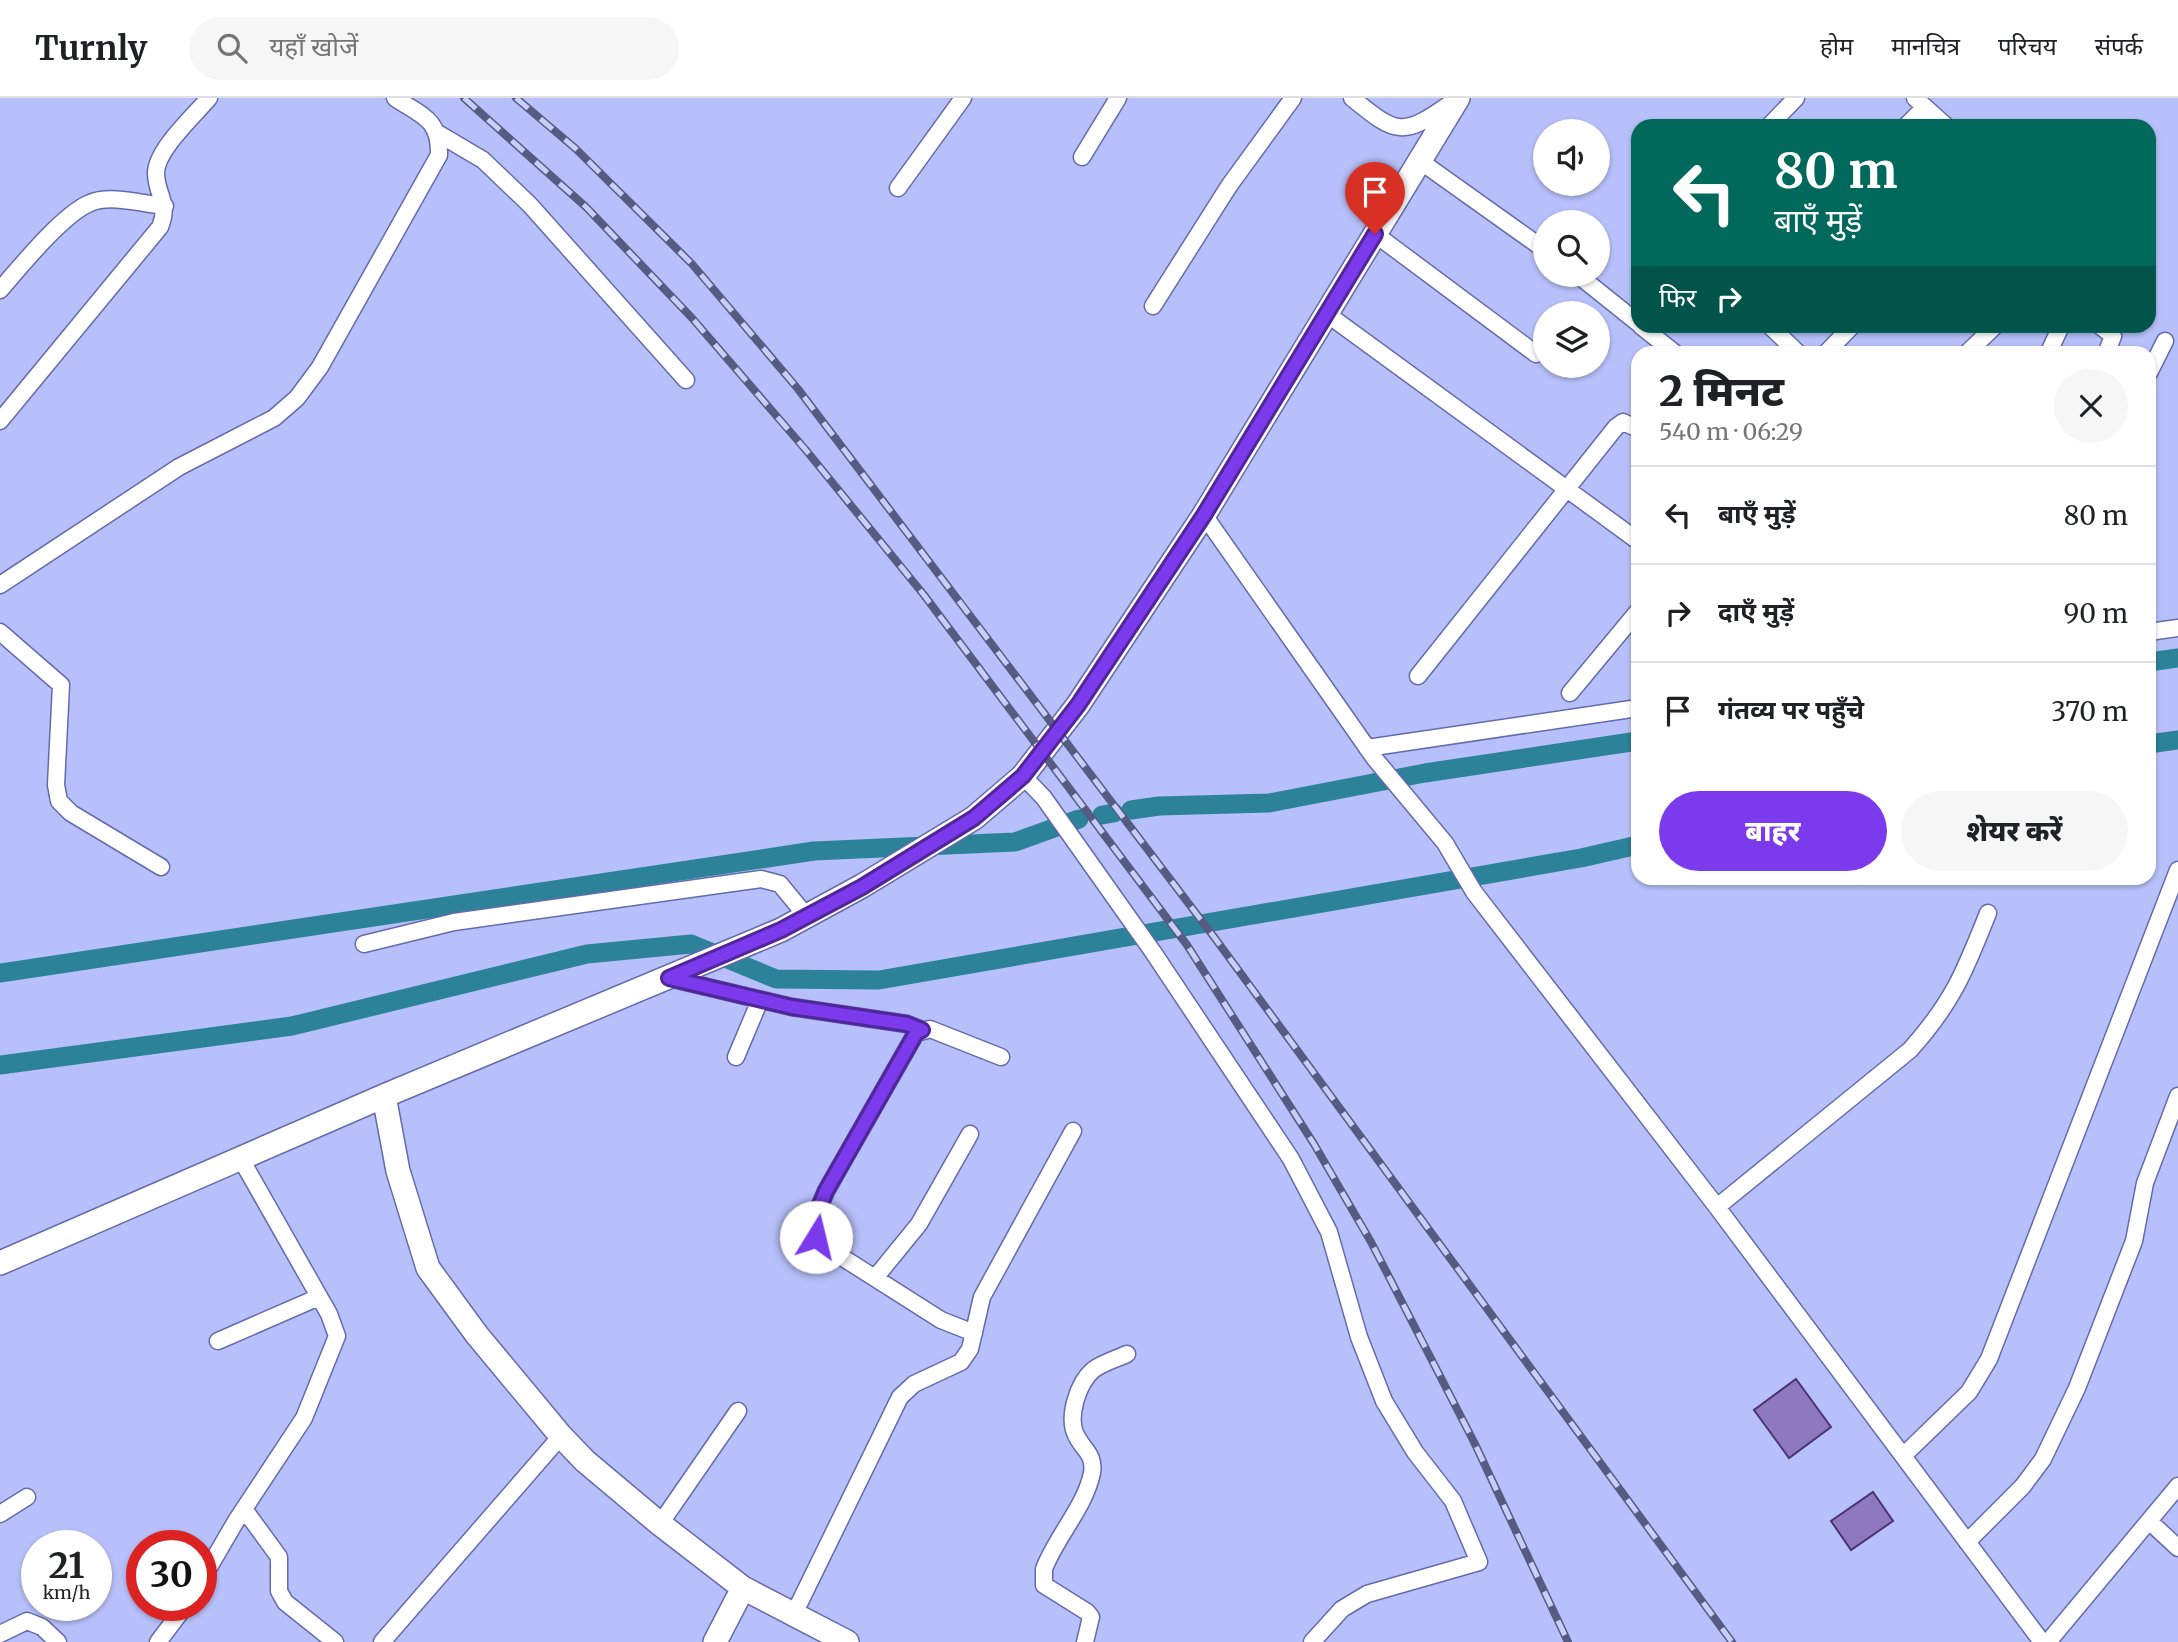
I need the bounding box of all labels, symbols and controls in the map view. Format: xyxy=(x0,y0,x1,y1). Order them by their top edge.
search box xyxy=(189,17,679,80)
text: Turnly xyxy=(35,28,147,69)
icon: search xyxy=(213,29,251,67)
text: यहाँ खोजें xyxy=(269,30,358,63)
text: होम xyxy=(1820,31,1853,62)
text: मानचित्र xyxy=(1891,31,1960,62)
text: परिचय xyxy=(1998,31,2057,62)
text: संपर्क xyxy=(2095,31,2143,62)
map controls xyxy=(1533,119,1610,378)
button: sound xyxy=(1533,119,1610,196)
text: 80 m xyxy=(1774,140,1897,201)
icon: left xyxy=(1659,147,1750,238)
pin xyxy=(1345,162,1405,234)
icon: arrive xyxy=(1356,173,1394,211)
text: बाएँ मुड़ें xyxy=(1774,201,1862,241)
button: search xyxy=(1533,210,1610,287)
icon: right xyxy=(1710,280,1748,318)
text: फिर xyxy=(1659,281,1696,314)
button: layers xyxy=(1533,301,1610,378)
text: 2 मिनट xyxy=(1659,365,1784,417)
button: close xyxy=(2054,369,2128,443)
text: 540 m · 06:29 xyxy=(1659,417,1803,446)
icon: left xyxy=(1659,496,1697,534)
text: बाएँ मुड़ें xyxy=(1718,497,1795,530)
text: 80 m xyxy=(2064,499,2128,532)
icon: right xyxy=(1659,594,1697,632)
text: दाएँ मुड़ें xyxy=(1718,595,1794,628)
text: 90 m xyxy=(2064,597,2128,630)
icon: arrive xyxy=(1659,692,1697,730)
text: गंतव्य पर पहुँचे xyxy=(1718,693,1864,726)
text: 370 m xyxy=(2051,695,2128,728)
button: बाहर xyxy=(1659,791,1887,871)
button: शेयर करें xyxy=(1901,791,2128,871)
position arrow xyxy=(779,1200,853,1274)
speed limit sign: 30 xyxy=(126,1530,217,1621)
text: 21 xyxy=(49,1544,84,1588)
text: km/h xyxy=(43,1581,90,1604)

